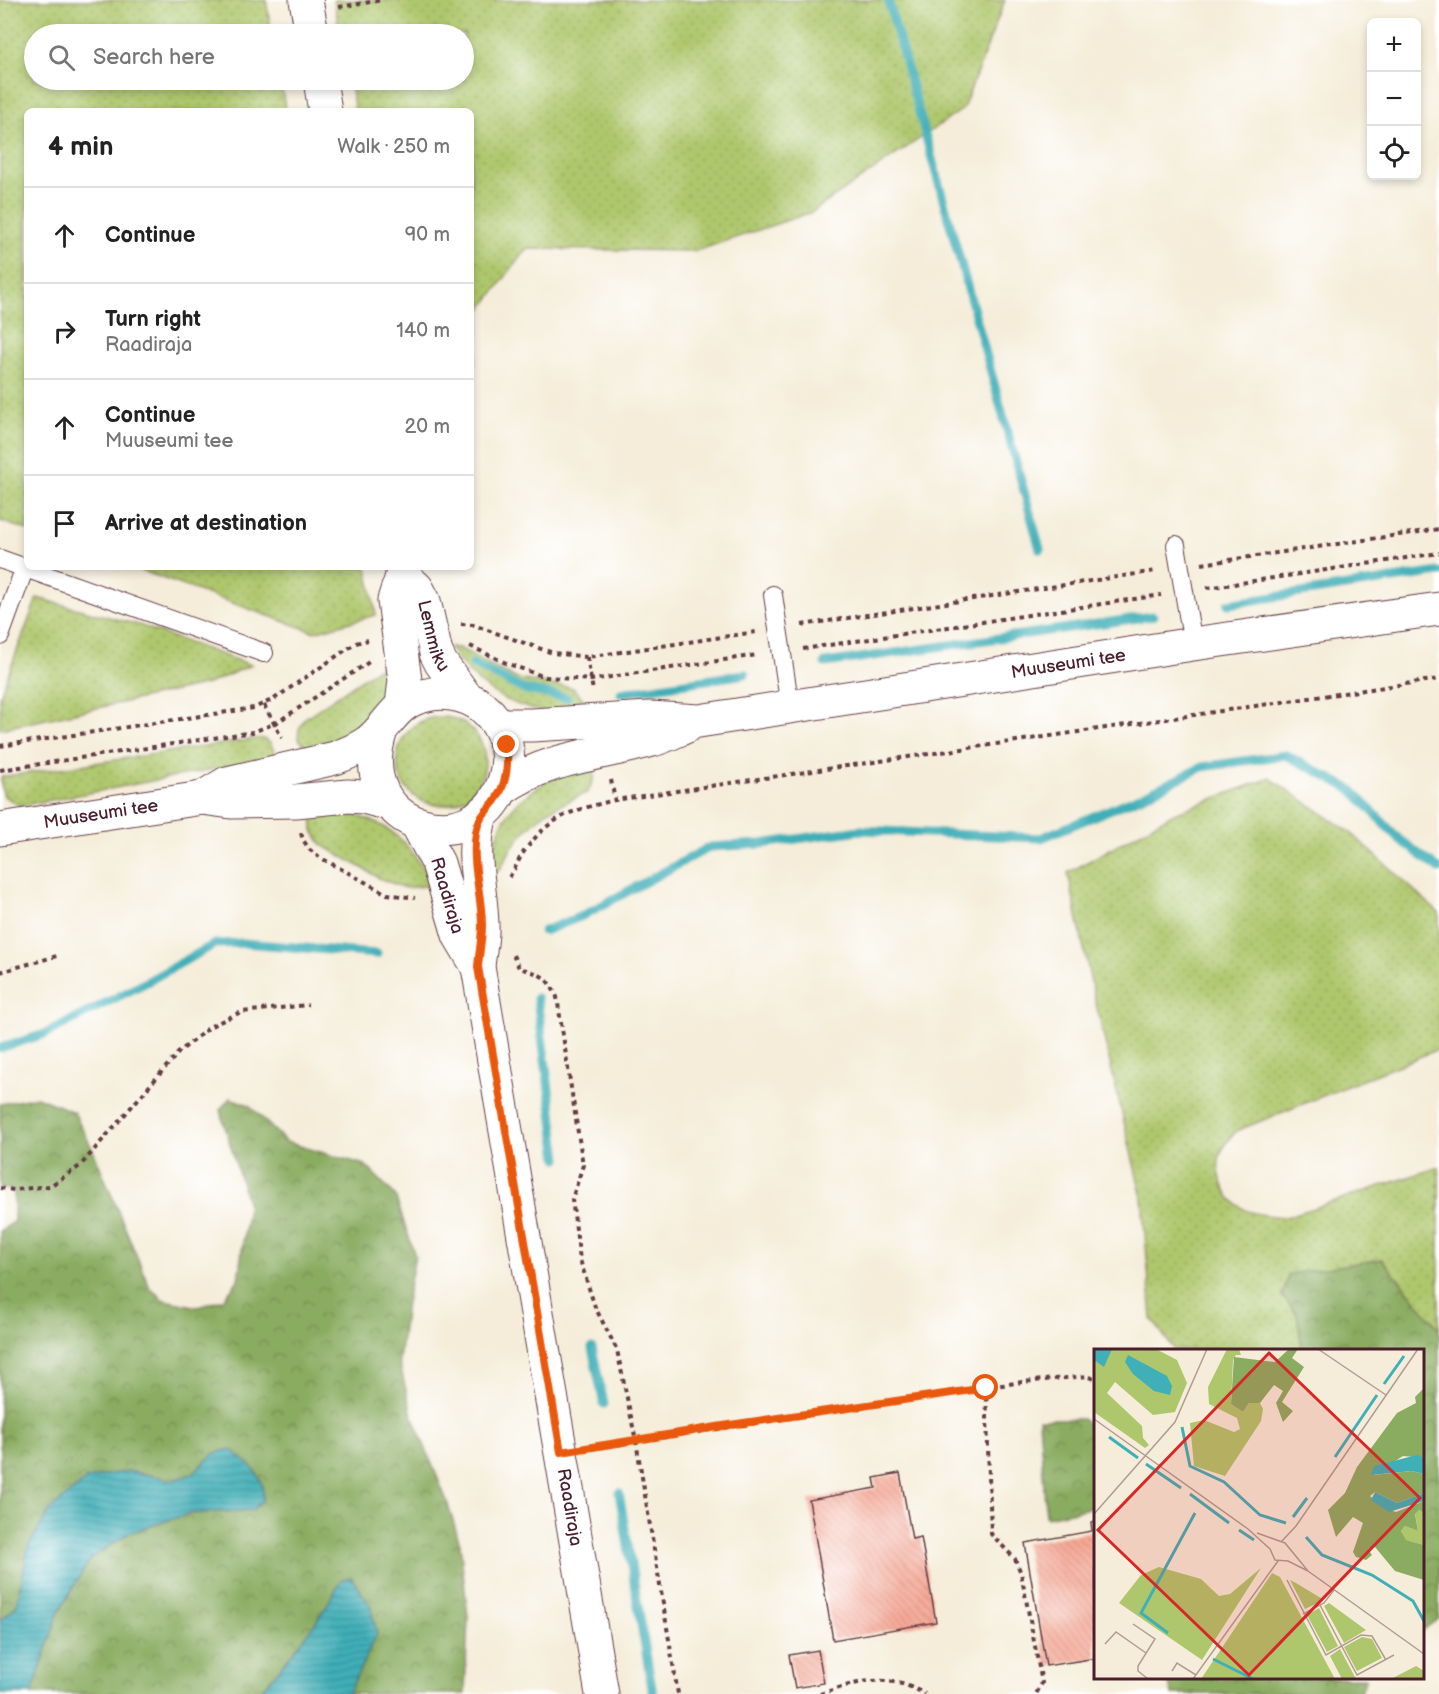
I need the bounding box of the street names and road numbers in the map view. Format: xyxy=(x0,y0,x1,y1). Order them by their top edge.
street label: Lemmiku xyxy=(414,598,454,676)
street label: Muuseumi tee xyxy=(1010,644,1127,683)
street label: Muuseumi tee xyxy=(42,794,160,833)
street label: Raadiraja xyxy=(426,855,469,936)
street label: Raadiraja xyxy=(553,1467,587,1548)

